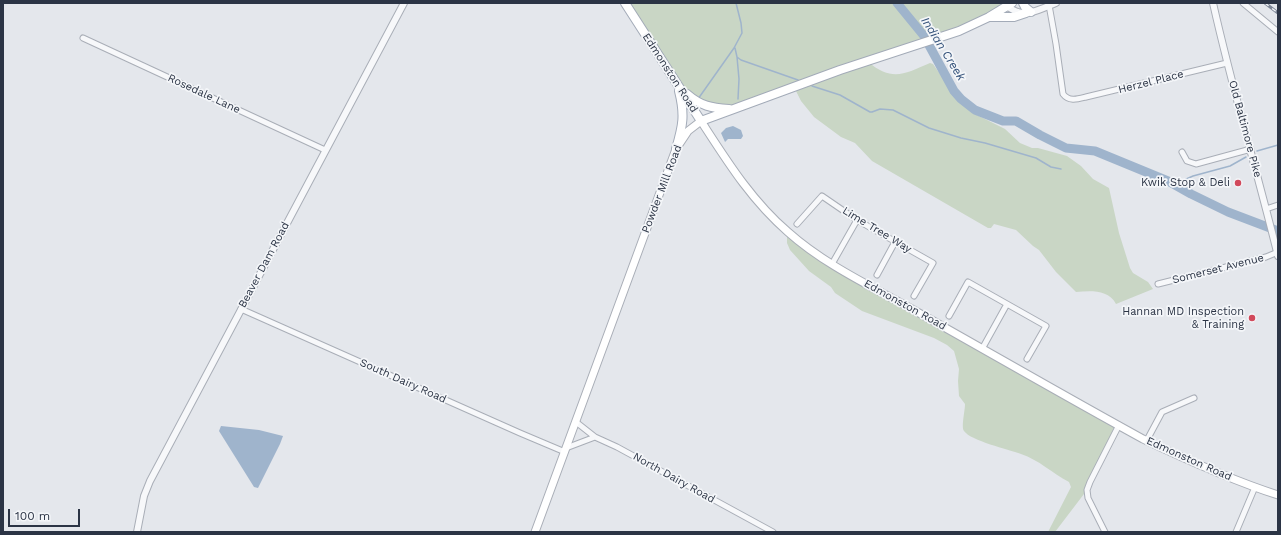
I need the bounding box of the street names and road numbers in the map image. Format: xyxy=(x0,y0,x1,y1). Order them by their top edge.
street label: Edmonston Road xyxy=(639,31,701,115)
street label: Herzel Place xyxy=(1117,68,1185,96)
street label: Rosedale Lane xyxy=(166,71,242,117)
street label: Old Baltimore Pike xyxy=(1226,79,1264,179)
street label: Powder Mill Road xyxy=(639,143,685,235)
street label: Lime Tree Way xyxy=(840,204,914,256)
street label: Beaver Dam Road xyxy=(236,220,292,310)
street label: Somerset Avenue xyxy=(1171,251,1265,287)
street label: Edmonston Road xyxy=(862,277,948,333)
street label: South Dairy Road xyxy=(358,356,448,406)
street label: Edmonston Road xyxy=(1144,434,1234,484)
street label: North Dairy Road xyxy=(631,450,717,506)

